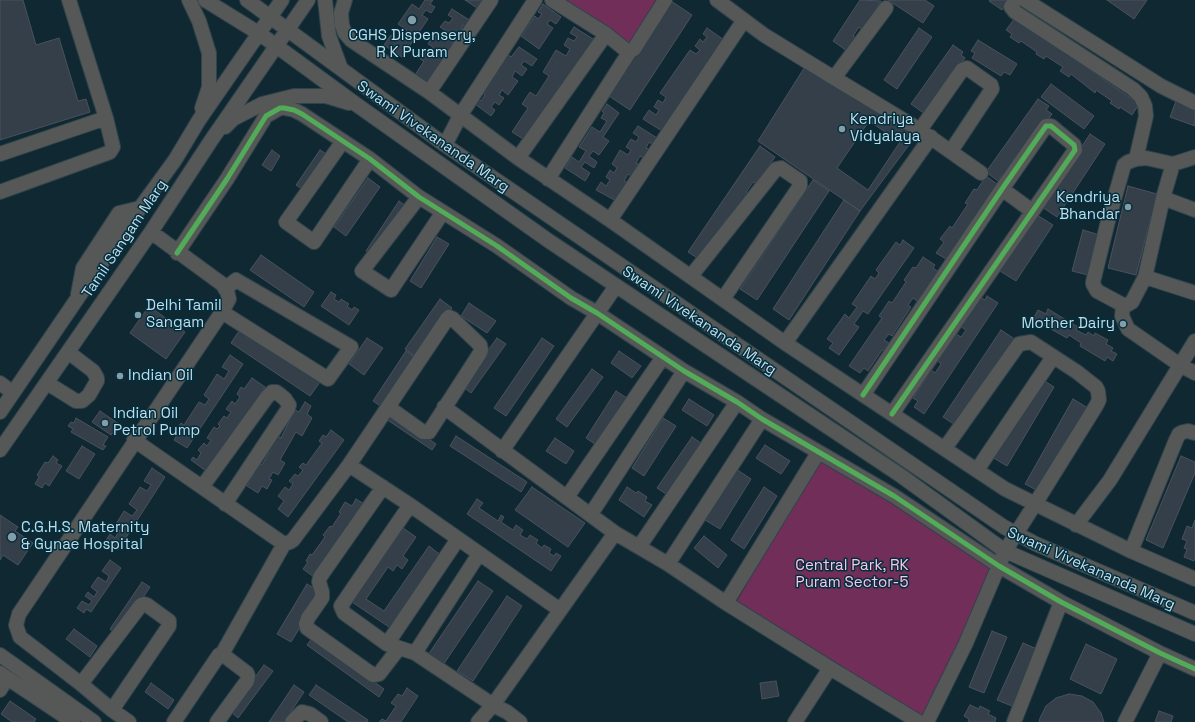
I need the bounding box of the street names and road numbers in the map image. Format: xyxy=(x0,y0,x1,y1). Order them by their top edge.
street label: Swami Vivekananda Marg xyxy=(353,77,513,197)
street label: Tamil Sangam Marg xyxy=(79,176,171,302)
street label: Swami Vivekananda Marg xyxy=(619,263,779,379)
street label: Swami Vivekananda Marg xyxy=(1004,524,1178,614)

